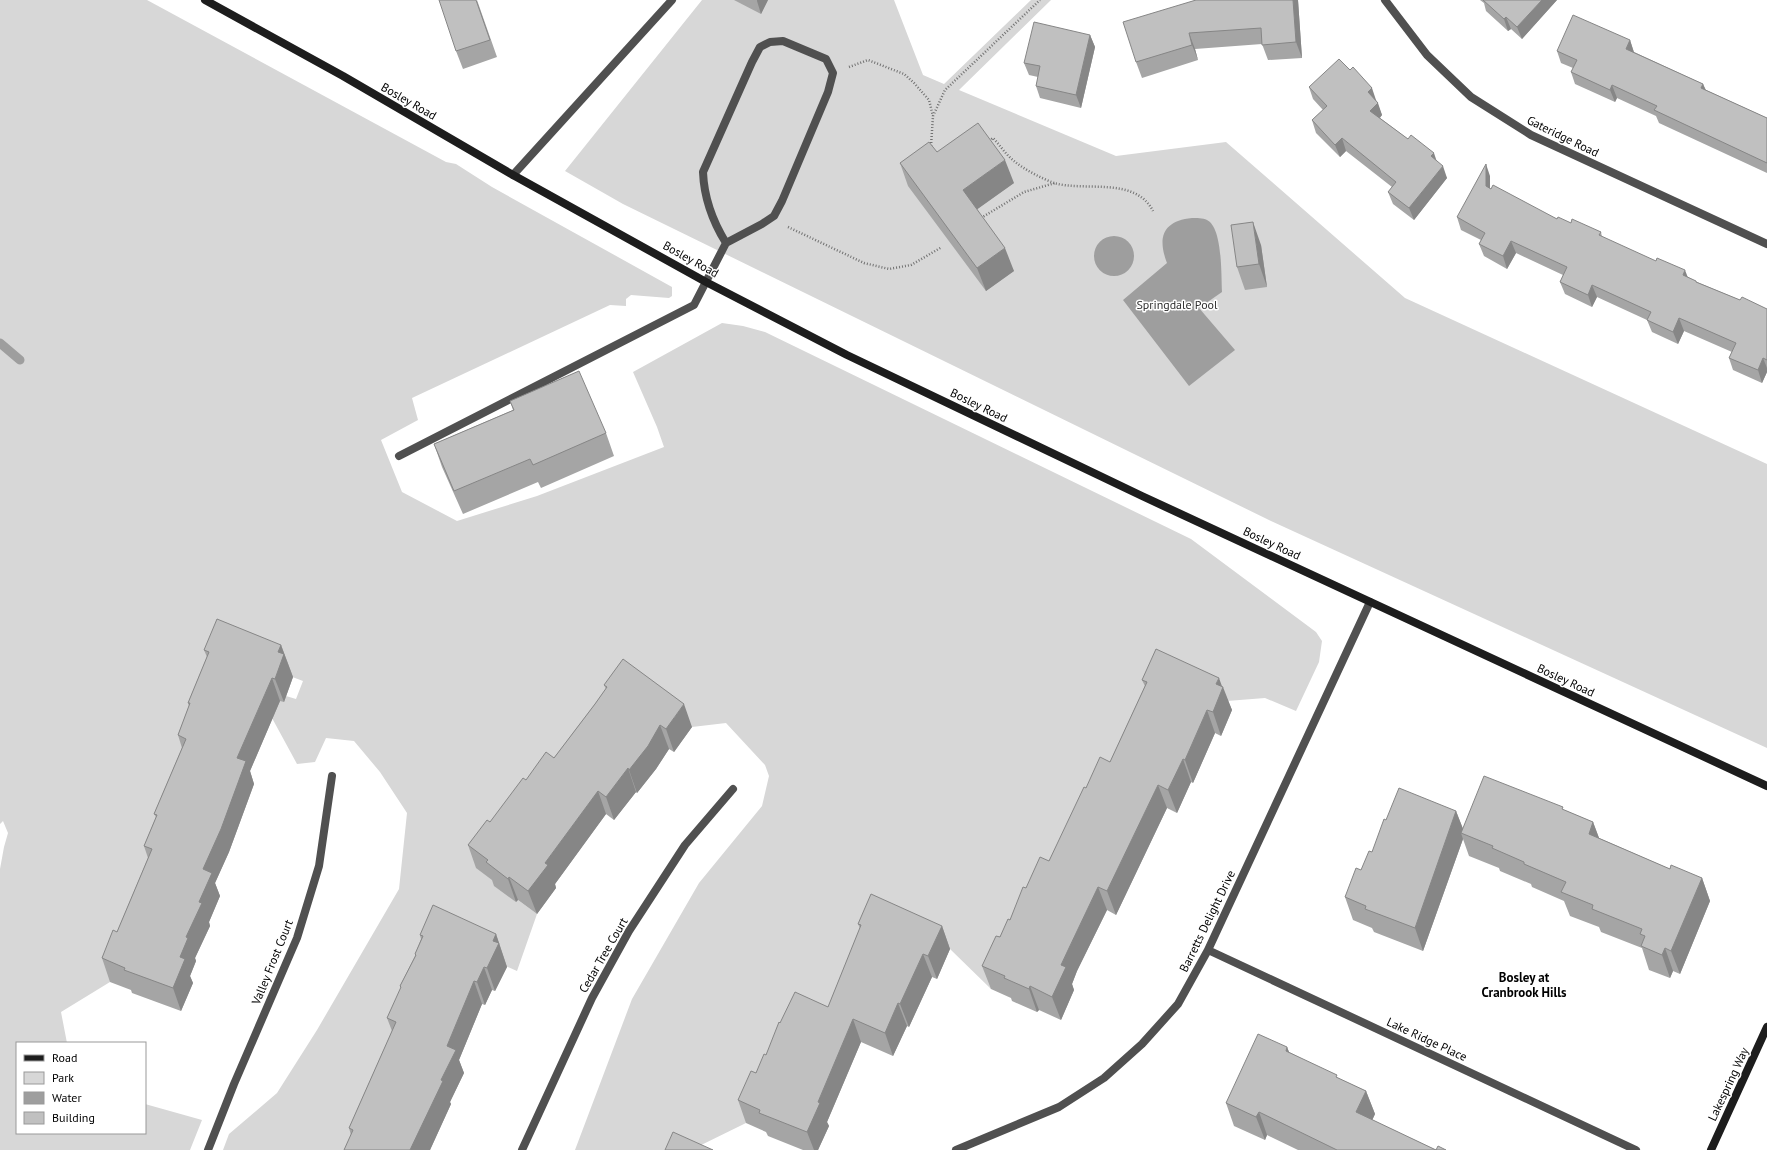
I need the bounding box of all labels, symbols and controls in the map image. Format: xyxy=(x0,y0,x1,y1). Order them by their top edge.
street label: Bosley Road xyxy=(379,79,439,123)
street label: Gateridge Road xyxy=(1525,112,1601,160)
street label: Bosley Road xyxy=(660,238,722,280)
park label: Springdale Pool xyxy=(1136,297,1218,312)
street label: Bosley Road xyxy=(948,385,1010,425)
street label: Bosley Road xyxy=(1241,523,1303,563)
street label: Bosley Road xyxy=(1535,660,1597,700)
street label: Barretts Delight Drive xyxy=(1176,868,1238,974)
street label: Cedar Tree Court xyxy=(575,915,631,995)
street label: Valley Frost Court xyxy=(248,917,296,1008)
district label: Bosley at Cranbrook Hills xyxy=(1481,969,1567,1001)
street label: Lake Ridge Place xyxy=(1385,1014,1469,1064)
legend xyxy=(16,1042,146,1134)
street label: Lakespring Way xyxy=(1704,1044,1752,1123)
text: Road xyxy=(52,1050,77,1065)
text: Park xyxy=(52,1070,74,1085)
text: Water xyxy=(52,1090,82,1105)
text: Building xyxy=(52,1110,95,1125)

